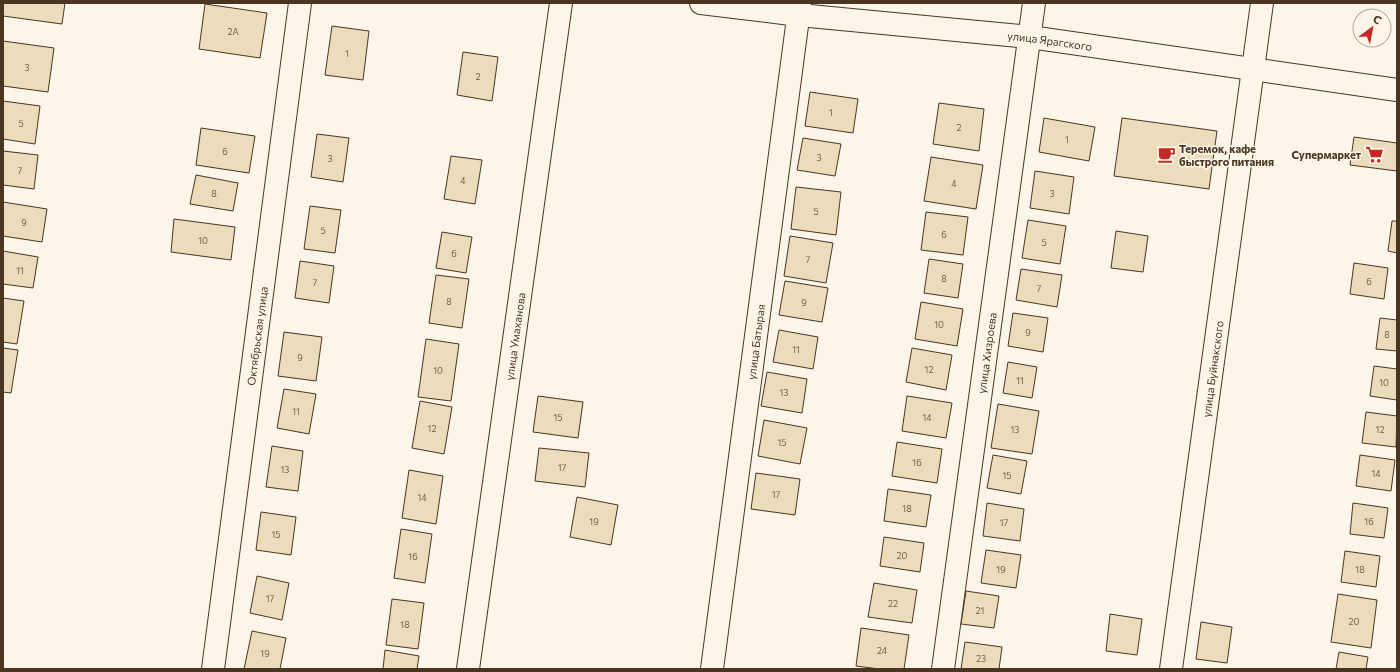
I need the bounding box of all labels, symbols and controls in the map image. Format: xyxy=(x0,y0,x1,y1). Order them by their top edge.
north arrow xyxy=(1352,8,1392,48)
text: С xyxy=(1371,12,1385,27)
house number: 2А xyxy=(227,26,239,37)
street label: улица Ярагского xyxy=(1007,28,1094,52)
house number: 1 xyxy=(345,48,349,59)
house number: 3 xyxy=(24,62,30,73)
house number: 2 xyxy=(476,71,481,82)
house number: 1 xyxy=(829,107,833,118)
house number: 5 xyxy=(18,118,24,129)
house number: 2 xyxy=(957,122,962,133)
house number: 1 xyxy=(1065,134,1069,145)
place label: Теремок, кафе быстрого питания xyxy=(1179,142,1274,168)
cafe icon: Теремок, кафе быстрого питания xyxy=(1156,144,1176,164)
supermarket icon: Супермаркет xyxy=(1364,144,1384,164)
house number: 6 xyxy=(222,146,228,157)
place label: Супермаркет xyxy=(1292,148,1362,161)
house number: 3 xyxy=(816,152,822,163)
house number: 3 xyxy=(327,153,333,164)
house number: 7 xyxy=(18,165,23,176)
house number: 4 xyxy=(460,175,466,186)
house number: 4 xyxy=(951,178,957,189)
house number: 8 xyxy=(211,188,217,199)
house number: 3 xyxy=(1049,188,1055,199)
house number: 5 xyxy=(813,206,819,217)
house number: 9 xyxy=(21,217,27,228)
house number: 5 xyxy=(320,225,326,236)
house number: 6 xyxy=(941,229,947,240)
house number: 10 xyxy=(198,235,208,246)
house number: 5 xyxy=(1041,237,1047,248)
house number: 6 xyxy=(451,248,457,259)
house number: 7 xyxy=(806,254,811,265)
house number: 11 xyxy=(16,265,24,276)
house number: 8 xyxy=(941,273,947,284)
house number: 6 xyxy=(1366,276,1372,287)
house number: 7 xyxy=(313,277,318,288)
house number: 7 xyxy=(1037,283,1042,294)
street label: Октябрьская улица xyxy=(244,286,269,386)
street label: улица Умаханова xyxy=(502,292,527,381)
house number: 8 xyxy=(446,296,452,307)
house number: 9 xyxy=(801,297,807,308)
street label: улица Батырая xyxy=(744,303,767,380)
street label: улица Хизроева xyxy=(974,312,998,394)
house number: 10 xyxy=(934,319,944,330)
street label: улица Буйнакского xyxy=(1199,319,1225,418)
house number: 9 xyxy=(1025,327,1031,338)
house number: 8 xyxy=(1384,329,1390,340)
house number: 11 xyxy=(792,344,800,355)
house number: 9 xyxy=(297,352,303,363)
house number: 12 xyxy=(925,364,933,375)
house number: 10 xyxy=(433,365,443,376)
house number: 11 xyxy=(1016,375,1024,386)
house number: 10 xyxy=(1379,377,1389,388)
house number: 13 xyxy=(780,387,788,398)
house number: 11 xyxy=(292,406,300,417)
house number: 15 xyxy=(553,412,563,423)
house number: 14 xyxy=(922,412,932,423)
house number: 12 xyxy=(428,423,436,434)
house number: 13 xyxy=(1011,424,1019,435)
house number: 12 xyxy=(1376,424,1384,435)
house number: 15 xyxy=(777,437,787,448)
house number: 16 xyxy=(912,457,922,468)
house number: 17 xyxy=(558,462,567,473)
house number: 13 xyxy=(281,464,289,475)
house number: 14 xyxy=(1371,468,1381,479)
house number: 15 xyxy=(1002,470,1012,481)
house number: 17 xyxy=(772,489,781,500)
house number: 14 xyxy=(417,492,427,503)
house number: 18 xyxy=(902,503,912,514)
house number: 19 xyxy=(589,516,599,527)
house number: 16 xyxy=(1364,516,1374,527)
house number: 17 xyxy=(1000,517,1009,528)
house number: 15 xyxy=(271,529,281,540)
house number: 20 xyxy=(897,550,908,561)
house number: 16 xyxy=(408,551,418,562)
house number: 19 xyxy=(996,564,1006,575)
house number: 18 xyxy=(1355,564,1365,575)
house number: 17 xyxy=(266,593,275,604)
house number: 22 xyxy=(888,598,898,609)
house number: 21 xyxy=(976,605,984,616)
house number: 20 xyxy=(1349,616,1360,627)
house number: 18 xyxy=(400,619,410,630)
house number: 24 xyxy=(877,645,888,656)
house number: 19 xyxy=(260,648,270,659)
house number: 23 xyxy=(976,653,986,664)

